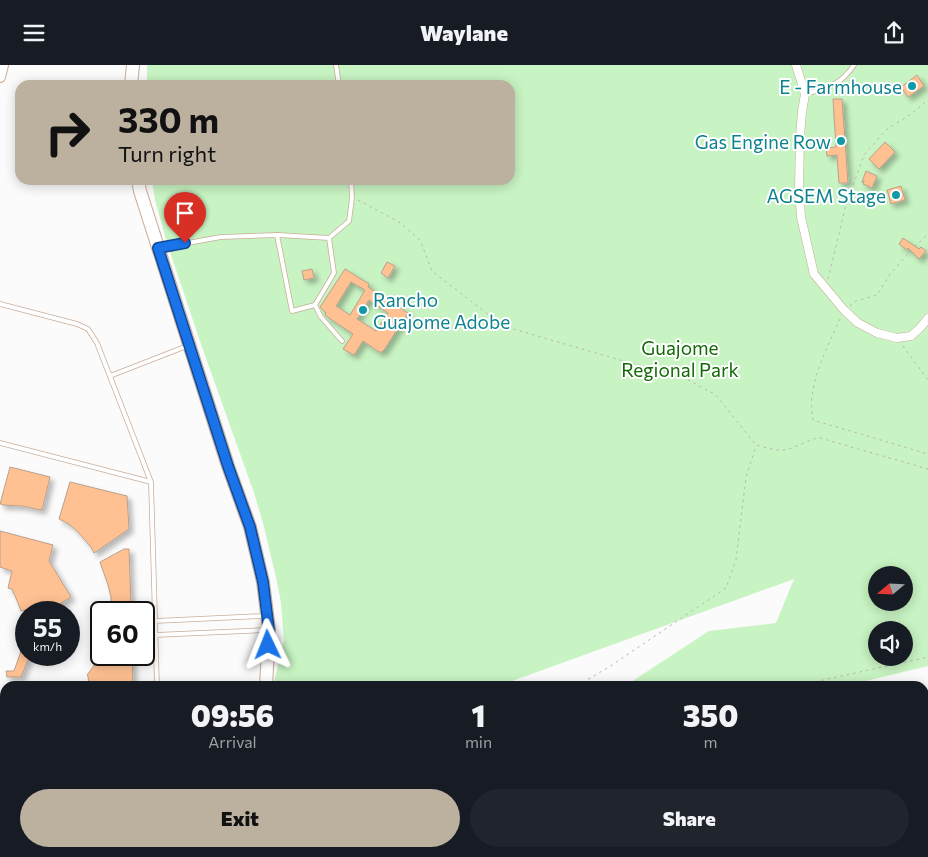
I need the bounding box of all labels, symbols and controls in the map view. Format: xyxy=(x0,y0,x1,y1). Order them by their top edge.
icon: menu xyxy=(20,19,48,47)
text: Waylane xyxy=(420,19,508,46)
icon: share xyxy=(880,19,908,47)
place label: E - Farmhouse xyxy=(779,75,902,98)
marker: E - Farmhouse xyxy=(906,80,918,92)
text: 330 m xyxy=(118,97,219,140)
icon: right xyxy=(35,100,100,165)
place label: Gas Engine Row xyxy=(695,130,831,153)
marker: Gas Engine Row xyxy=(835,135,847,147)
text: Turn right xyxy=(118,140,216,167)
place label: AGSEM Stage xyxy=(766,184,886,207)
marker: AGSEM Stage xyxy=(890,189,902,201)
pin xyxy=(164,192,206,243)
icon: arrive xyxy=(171,199,199,227)
place label: Rancho Guajome Adobe xyxy=(373,288,510,333)
marker: Rancho Guajome Adobe xyxy=(357,304,369,316)
park label: Guajome Regional Park xyxy=(621,336,739,381)
north arrow xyxy=(868,566,912,611)
map controls xyxy=(868,566,913,666)
speed limit sign: 60 xyxy=(90,601,155,666)
text: 55 xyxy=(33,612,62,642)
position arrow xyxy=(241,618,293,670)
button: sound xyxy=(868,621,913,666)
text: km/h xyxy=(33,639,62,653)
text: 09:56 xyxy=(191,696,274,733)
text: 1 xyxy=(472,696,486,733)
text: 350 xyxy=(683,696,738,733)
text: Arrival xyxy=(208,732,257,751)
text: min xyxy=(465,732,492,751)
text: m xyxy=(704,732,718,751)
button: Exit xyxy=(20,789,460,847)
button: Share xyxy=(470,789,909,847)

